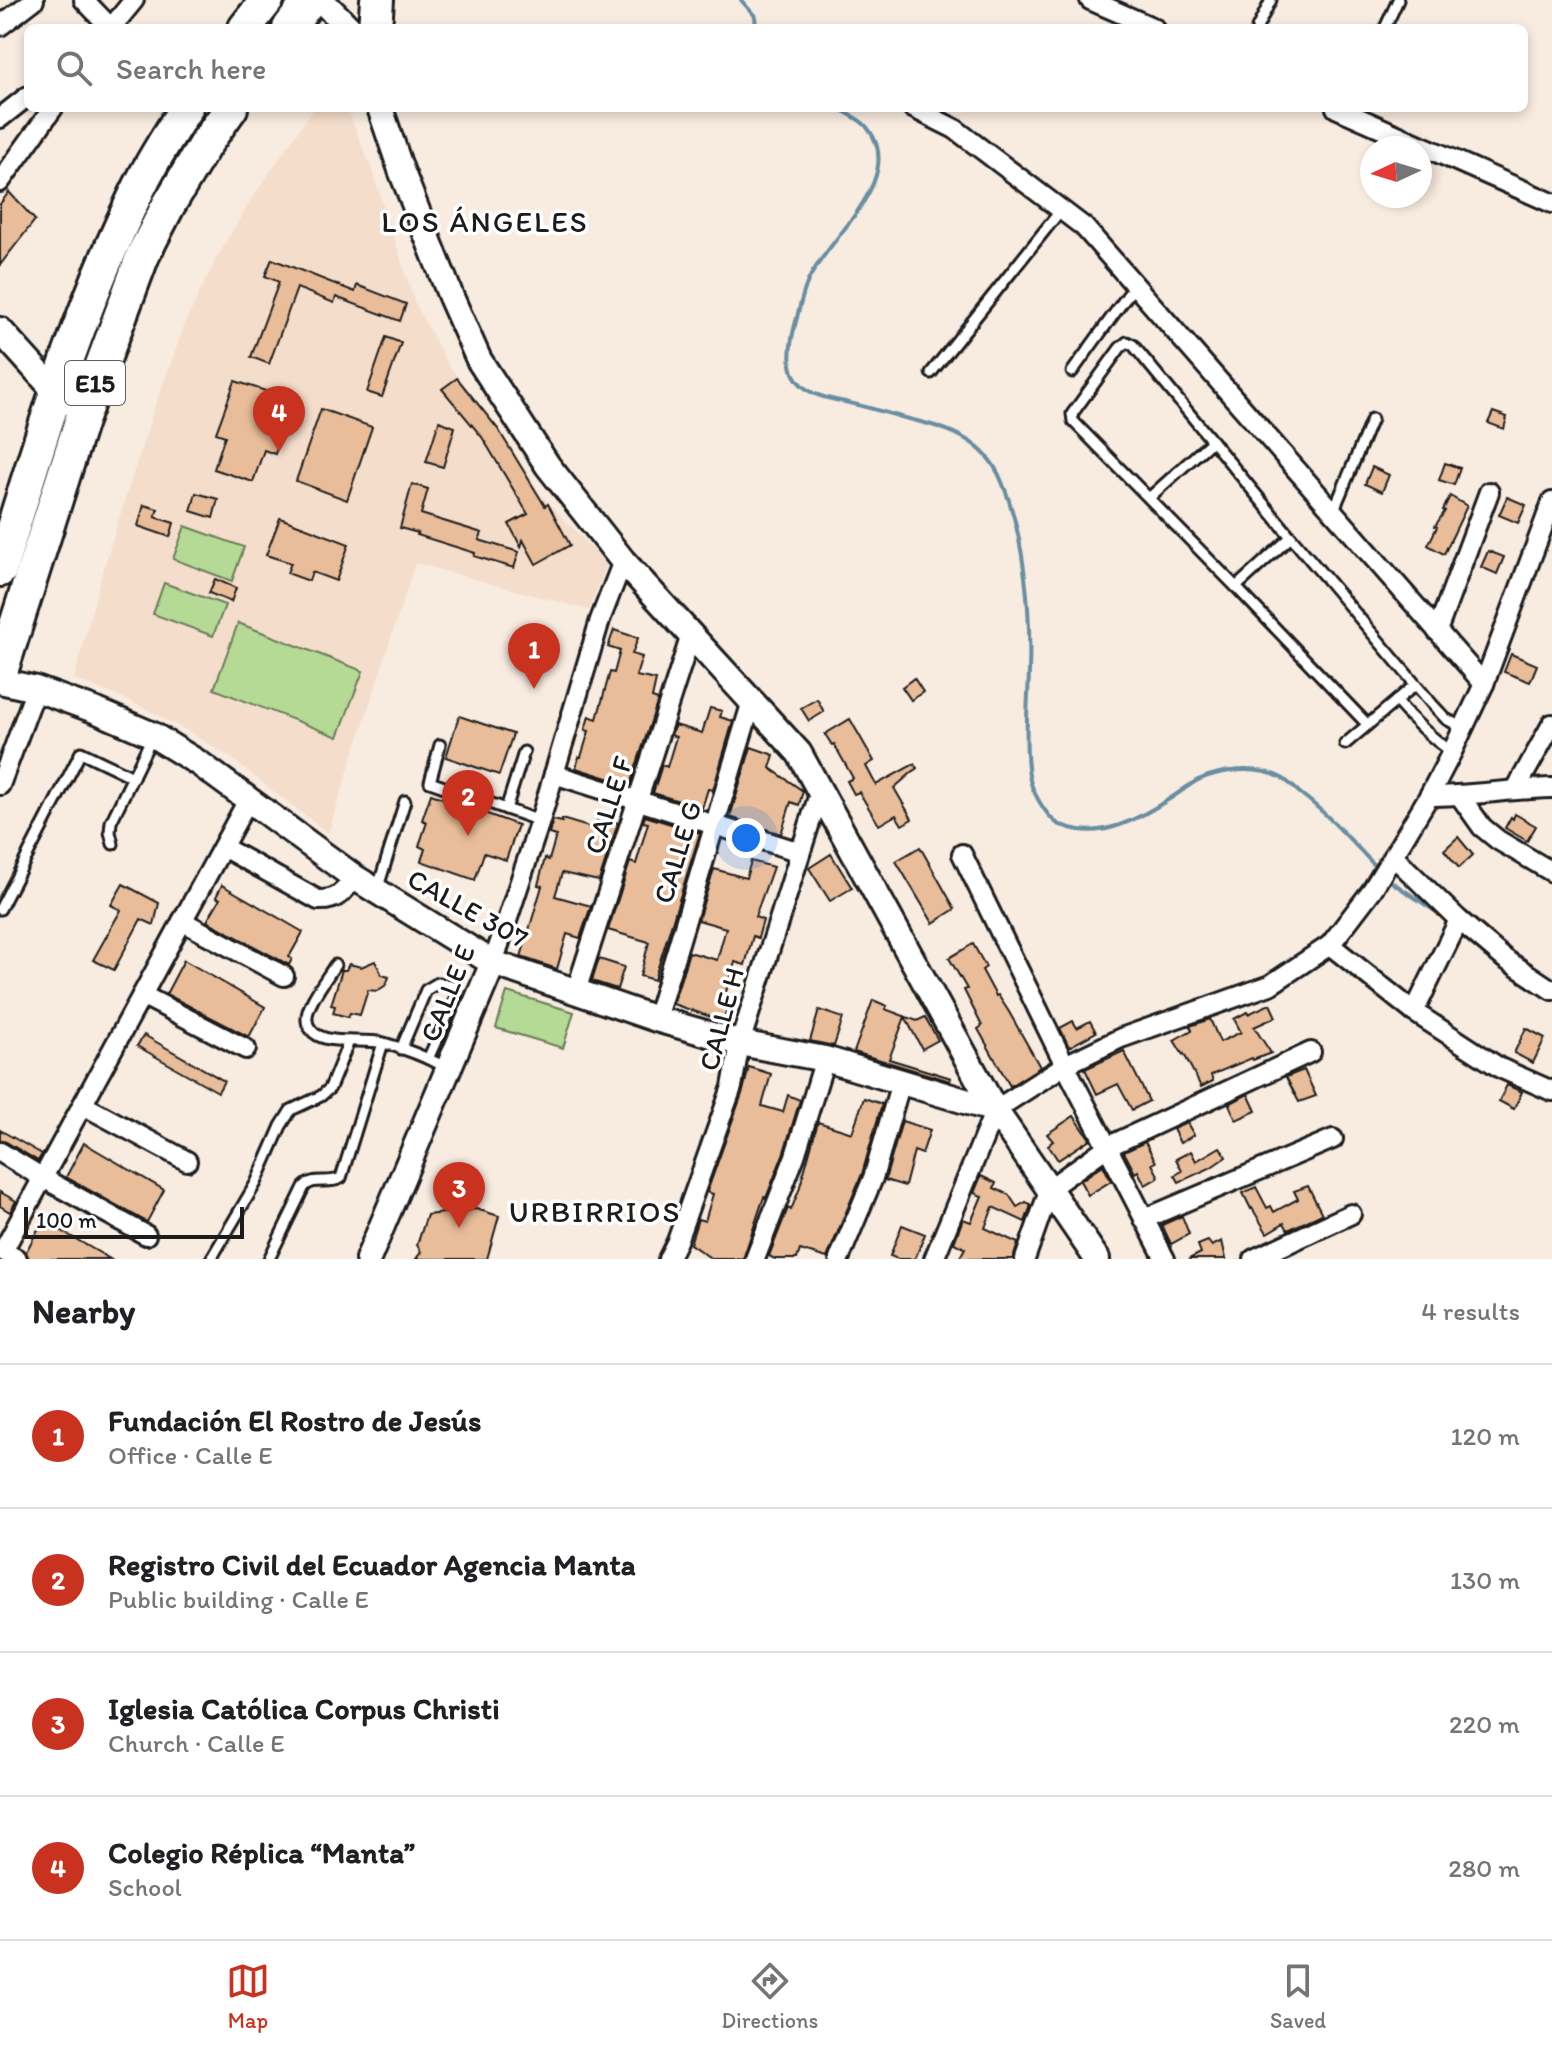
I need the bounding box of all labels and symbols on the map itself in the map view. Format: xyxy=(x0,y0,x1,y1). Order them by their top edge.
north arrow xyxy=(1360,136,1432,208)
district label: LOS ÁNGELES xyxy=(381,203,589,240)
road number: E15 xyxy=(65,361,125,405)
pin: 4 xyxy=(253,386,305,452)
pin: 1 xyxy=(508,623,560,689)
street label: CALLE F xyxy=(576,751,640,858)
pin: 2 xyxy=(442,770,494,836)
street label: CALLE G xyxy=(645,797,709,907)
your location xyxy=(726,818,766,858)
street label: CALLE 307 xyxy=(402,861,534,955)
street label: CALLE E xyxy=(412,939,482,1047)
street label: CALLE H xyxy=(691,964,751,1074)
pin: 3 xyxy=(433,1162,485,1228)
district label: URBIRRIOS xyxy=(509,1193,681,1230)
scale bar xyxy=(24,1203,244,1239)

